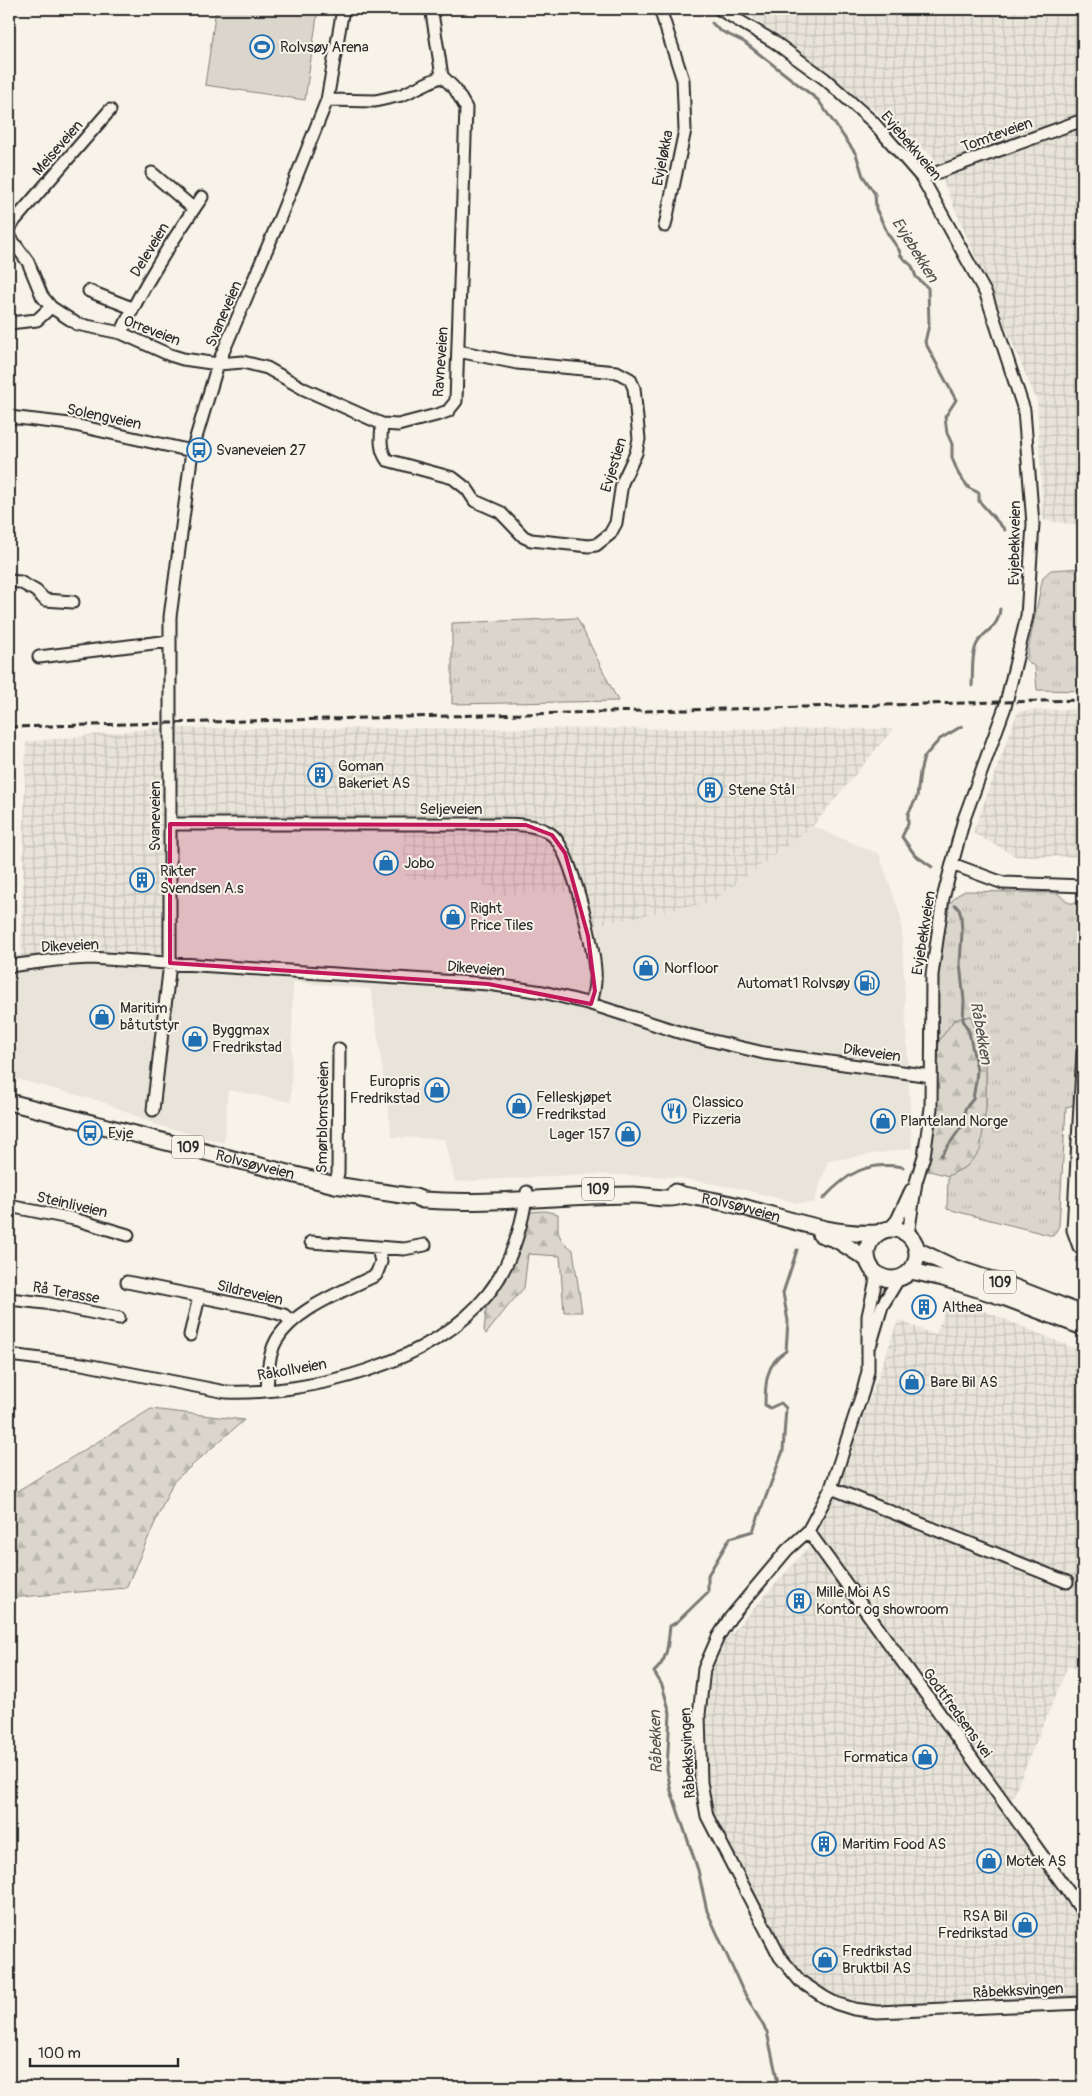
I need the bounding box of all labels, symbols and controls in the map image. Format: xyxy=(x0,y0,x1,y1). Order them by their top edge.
sports icon: Rolvsøy Arena xyxy=(249,34,275,60)
place label: Rolvsøy Arena xyxy=(280,38,369,57)
street label: Evjebekkveien xyxy=(876,107,946,185)
street label: Tomteveien xyxy=(959,113,1035,157)
street label: Meiseveien xyxy=(29,116,87,180)
street label: Evjeløkka xyxy=(648,128,678,188)
water label: Evjebekken xyxy=(887,214,943,287)
street label: Deleveien xyxy=(126,219,174,281)
street label: Svaneveien xyxy=(202,278,246,350)
street label: Orreveien xyxy=(121,311,183,351)
street label: Ravneveien xyxy=(429,326,453,398)
street label: Solengveien xyxy=(65,400,143,434)
street label: Evjestien xyxy=(597,435,631,495)
bus stop icon: Svaneveien 27 xyxy=(186,437,212,463)
place label: Svaneveien 27 xyxy=(216,441,306,460)
street label: Evjebekkveien xyxy=(1005,500,1025,586)
place label: Goman Bakeriet AS xyxy=(338,757,410,793)
building icon: Goman Bakeriet AS xyxy=(307,762,333,788)
building icon: Stene Stål xyxy=(697,777,723,803)
street label: Svaneveien xyxy=(146,781,165,851)
place label: Stene Stål xyxy=(728,781,795,800)
street label: Seljeveien xyxy=(420,800,482,819)
shop icon: Jobo xyxy=(373,850,399,876)
place label: Jobo xyxy=(404,854,435,873)
place label: Rikter Svendsen A.s xyxy=(160,862,244,898)
building icon: Rikter Svendsen A.s xyxy=(129,867,155,893)
street label: Evjebekkveien xyxy=(908,889,940,977)
place label: Right Price Tiles xyxy=(470,899,533,935)
shop icon: Right Price Tiles xyxy=(440,904,466,930)
street label: Dikeveien xyxy=(40,935,100,957)
shop icon: Norfloor xyxy=(633,955,659,981)
street label: Dikeveien xyxy=(446,957,506,981)
place label: Norfloor xyxy=(664,959,719,978)
fuel station icon: Automat1 Rolvsøy xyxy=(854,970,880,996)
place label: Automat1 Rolvsøy xyxy=(736,974,851,993)
place label: Maritim båtutstyr xyxy=(120,999,180,1035)
water label: Råbekken xyxy=(966,1000,997,1067)
shop icon: Maritim båtutstyr xyxy=(89,1004,115,1030)
place label: Byggmax Fredrikstad xyxy=(212,1021,282,1057)
shop icon: Byggmax Fredrikstad xyxy=(182,1026,208,1052)
street label: Dikeveien xyxy=(842,1040,902,1066)
street label: Smørblomstveien xyxy=(313,1061,333,1173)
place label: Europris Fredrikstad xyxy=(350,1072,420,1108)
shop icon: Europris Fredrikstad xyxy=(424,1077,450,1103)
place label: Felleskjøpet Fredrikstad xyxy=(536,1088,612,1124)
shop icon: Felleskjøpet Fredrikstad xyxy=(506,1093,532,1119)
place label: Classico Pizzeria xyxy=(692,1093,744,1129)
restaurant icon: Classico Pizzeria xyxy=(661,1098,687,1124)
shop icon: Planteland Norge xyxy=(870,1108,896,1134)
place label: Planteland Norge xyxy=(900,1112,1008,1131)
bus stop icon: Evje xyxy=(77,1120,103,1146)
shop icon: Lager 157 xyxy=(615,1121,641,1147)
place label: Evje xyxy=(108,1124,134,1143)
place label: Lager 157 xyxy=(549,1125,610,1144)
road number: 109 xyxy=(172,1136,204,1158)
street label: Rolvsøyveien xyxy=(214,1146,297,1184)
road number: 109 xyxy=(582,1178,614,1200)
street label: Steinliveien xyxy=(35,1188,109,1222)
street label: Rolvsøyveien xyxy=(700,1189,783,1227)
road number: 109 xyxy=(984,1270,1016,1294)
street label: Sildreveien xyxy=(215,1276,285,1310)
street label: Rå Terasse xyxy=(31,1278,102,1308)
building icon: Althea xyxy=(911,1294,937,1320)
place label: Althea xyxy=(942,1298,983,1317)
street label: Råkollveien xyxy=(256,1355,328,1385)
shop icon: Bare Bil AS xyxy=(899,1369,925,1395)
place label: Bare Bil AS xyxy=(930,1373,998,1392)
place label: Mille Moi AS Kontor og showroom xyxy=(816,1583,949,1619)
building icon: Mille Moi AS Kontor og showroom xyxy=(786,1588,812,1614)
street label: Godtfredsens vei xyxy=(918,1665,996,1762)
street label: Råbekksvingen xyxy=(676,1707,700,1799)
water label: Råbekken xyxy=(645,1709,667,1774)
shop icon: Formatica xyxy=(912,1744,938,1770)
place label: Formatica xyxy=(843,1748,908,1767)
building icon: Maritim Food AS xyxy=(811,1831,837,1857)
place label: Maritim Food AS xyxy=(842,1835,946,1854)
shop icon: Motek AS xyxy=(976,1848,1002,1874)
place label: Motek AS xyxy=(1006,1852,1066,1871)
place label: RSA Bil Fredrikstad xyxy=(938,1907,1008,1943)
shop icon: RSA Bil Fredrikstad xyxy=(1012,1912,1038,1938)
place label: Fredrikstad Bruktbil AS xyxy=(842,1942,912,1978)
shop icon: Fredrikstad Bruktbil AS xyxy=(812,1947,838,1973)
street label: Råbekksvingen xyxy=(972,1979,1064,2003)
scale bar xyxy=(30,2036,178,2068)
text: 100 m xyxy=(38,2044,81,2063)

